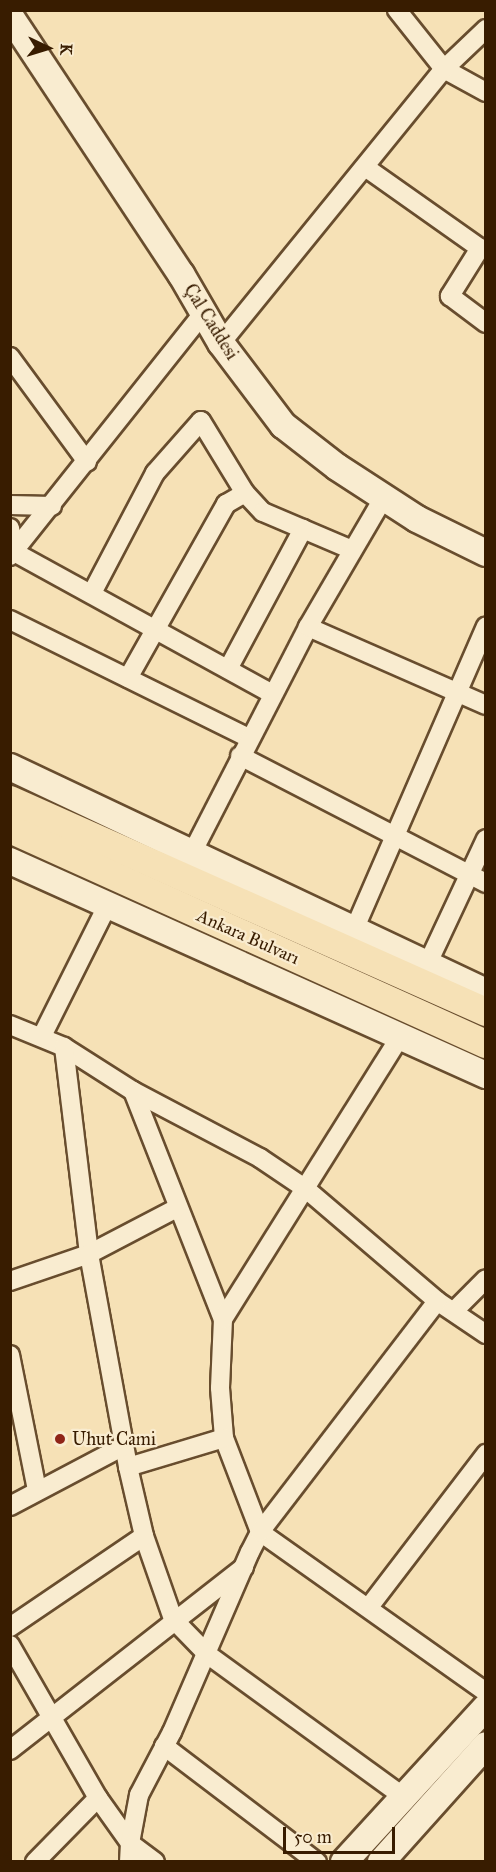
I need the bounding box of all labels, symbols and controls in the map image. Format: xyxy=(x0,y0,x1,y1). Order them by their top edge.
north arrow xyxy=(18,18,78,78)
text: K xyxy=(57,43,76,56)
street label: Çal Caddesi xyxy=(179,280,243,364)
street label: Ankara Bulvarı xyxy=(193,905,303,969)
place label: Uhut Cami xyxy=(72,1428,156,1450)
marker: Uhut Cami xyxy=(53,1432,67,1446)
scale bar xyxy=(286,1815,398,1853)
text: 50 m xyxy=(294,1826,332,1848)

